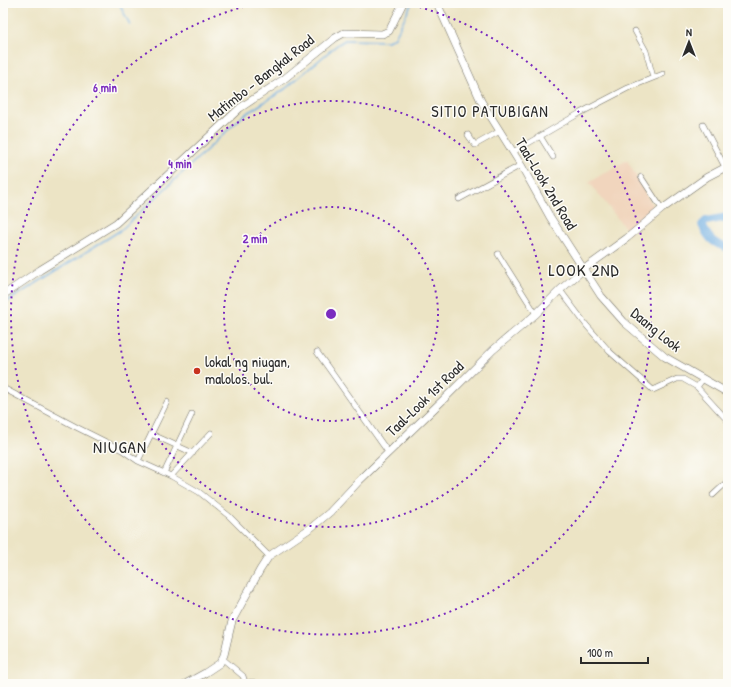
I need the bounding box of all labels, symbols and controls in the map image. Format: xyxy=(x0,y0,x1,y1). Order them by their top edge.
north arrow xyxy=(669,22,709,62)
text: N xyxy=(686,25,692,39)
street label: Matimbo - Bangkal Road xyxy=(203,29,318,126)
text: 6 min xyxy=(93,79,117,96)
district label: SITIO PATUBIGAN xyxy=(431,100,549,122)
street label: Taal-Look 2nd Road xyxy=(511,134,582,234)
text: 4 min xyxy=(168,155,192,172)
text: 2 min xyxy=(243,230,268,247)
district label: LOOK 2ND xyxy=(548,258,620,281)
street label: Daang Look xyxy=(627,303,686,357)
centre of rings xyxy=(324,307,338,321)
place label: lokal ng niugan, malolos. bul. xyxy=(205,351,290,389)
street label: Taal-Look 1st Road xyxy=(381,356,468,441)
marker: lokal ng niugan, malolos. bul. xyxy=(192,366,202,376)
district label: NIUGAN xyxy=(93,435,147,458)
scale bar xyxy=(581,639,648,665)
text: 100 m xyxy=(587,644,613,661)

